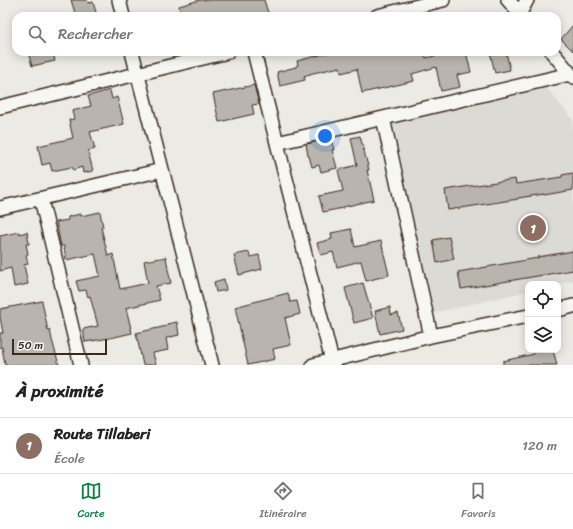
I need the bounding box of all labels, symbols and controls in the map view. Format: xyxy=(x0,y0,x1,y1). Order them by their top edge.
search box xyxy=(12,12,561,56)
text: Rechercher xyxy=(58,21,133,47)
icon: search xyxy=(26,23,48,45)
your location xyxy=(315,126,335,146)
pin: 1 xyxy=(520,213,546,243)
map controls xyxy=(525,281,561,353)
button: locate xyxy=(525,281,561,317)
button: layers xyxy=(525,317,561,353)
text: 50 m xyxy=(18,336,43,355)
scale bar xyxy=(12,337,107,356)
text: À proximité xyxy=(16,376,103,406)
text: Route Tillaberi xyxy=(54,421,150,447)
text: 1 xyxy=(26,434,32,457)
text: 120 m xyxy=(522,434,557,457)
text: École xyxy=(54,447,85,470)
tab: Carte xyxy=(77,480,105,523)
tab: Itinéraire xyxy=(260,480,307,523)
tab: Favoris xyxy=(461,480,496,523)

